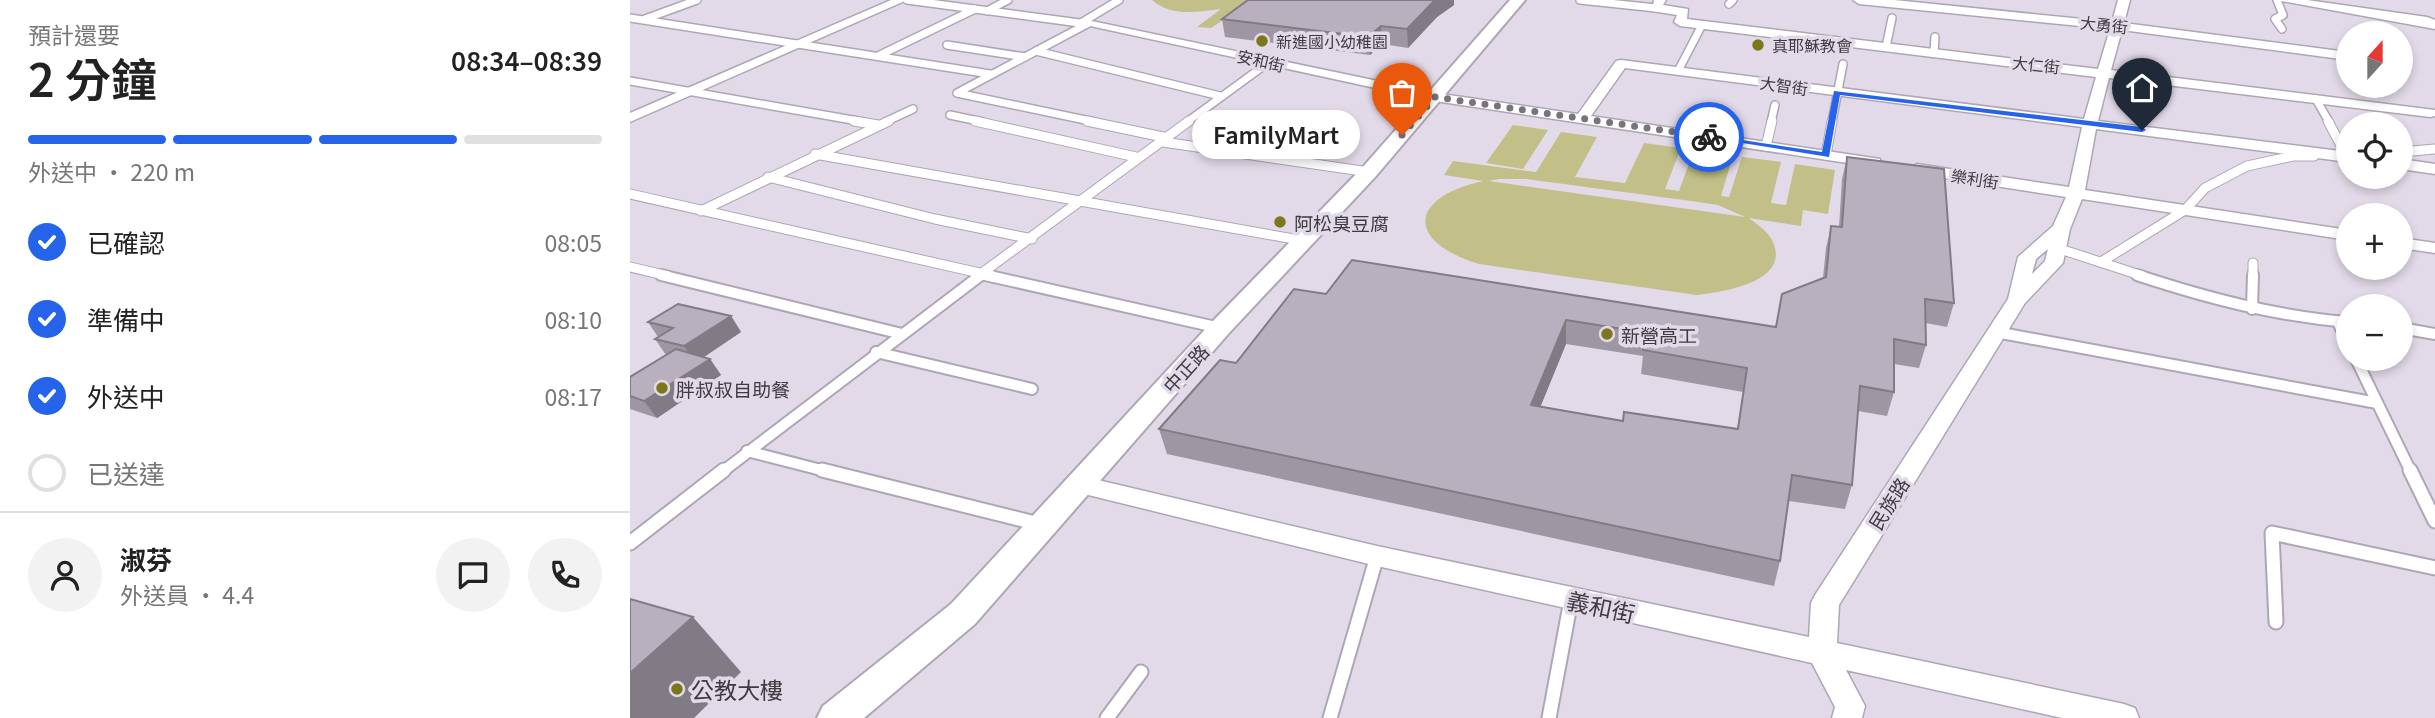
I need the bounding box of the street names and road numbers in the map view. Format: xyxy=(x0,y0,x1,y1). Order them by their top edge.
street label: 大勇街 xyxy=(2079,10,2129,38)
street label: 安和街 xyxy=(1235,43,1287,77)
street label: 大仁街 xyxy=(2011,50,2061,78)
street label: 大智街 xyxy=(1759,70,1809,100)
street label: 樂利街 xyxy=(1949,162,2001,194)
street label: 中正路 xyxy=(1156,338,1214,398)
street label: 民族路 xyxy=(1861,472,1915,534)
street label: 義和街 xyxy=(1564,582,1638,630)

